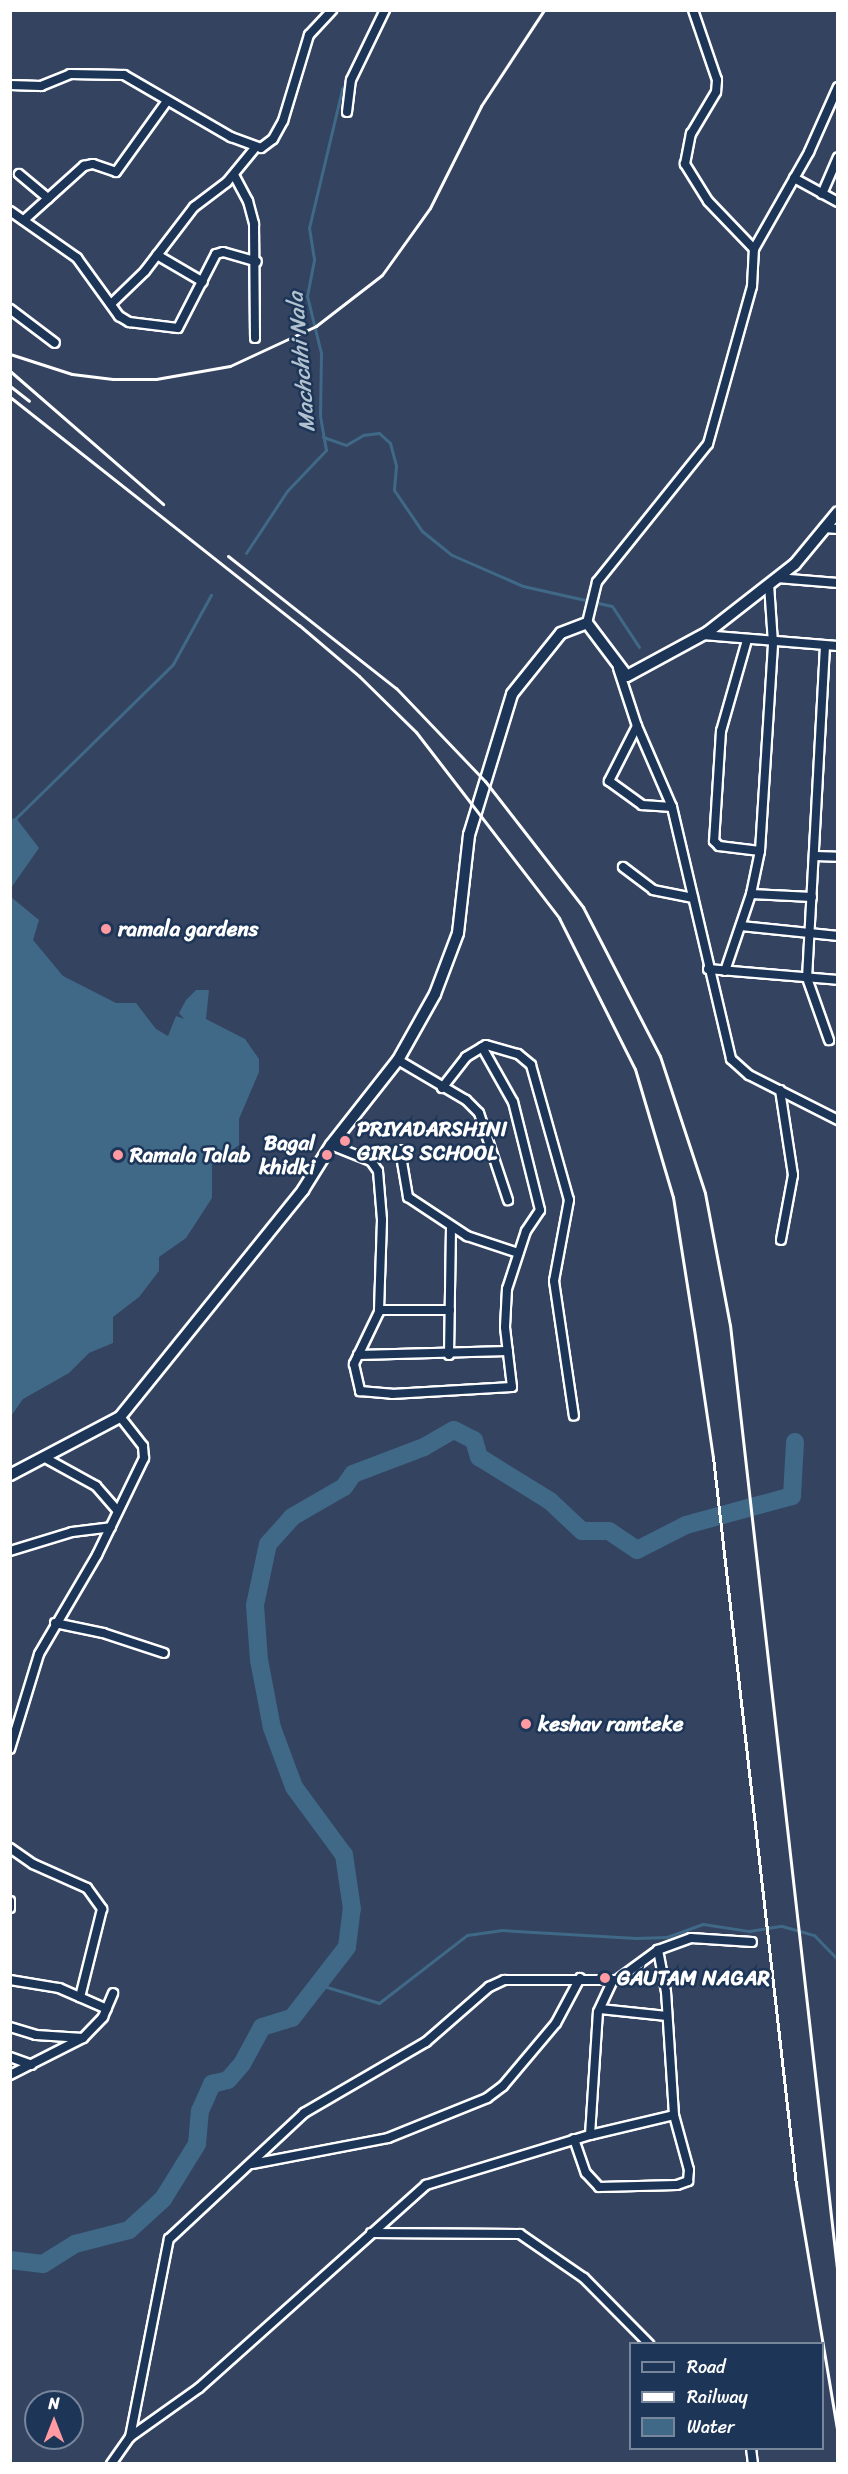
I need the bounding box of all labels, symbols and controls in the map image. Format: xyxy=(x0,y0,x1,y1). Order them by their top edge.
water label: Machchhi Nala xyxy=(282,291,320,433)
place label: ramala gardens xyxy=(118,916,258,942)
marker: ramala gardens xyxy=(99,922,113,936)
place label: PRIYADARSHINI GIRLS SCHOOL xyxy=(357,1116,507,1166)
place label: Bagal khidki xyxy=(259,1130,315,1180)
marker: PRIYADARSHINI GIRLS SCHOOL xyxy=(338,1134,352,1148)
place label: Ramala Talab xyxy=(130,1142,250,1168)
marker: Ramala Talab xyxy=(111,1148,125,1162)
marker: Bagal khidki xyxy=(320,1148,334,1162)
place label: keshav ramteke xyxy=(538,1711,682,1737)
marker: keshav ramteke xyxy=(519,1717,533,1731)
place label: GAUTAM NAGAR xyxy=(617,1965,770,1991)
marker: GAUTAM NAGAR xyxy=(598,1971,612,1985)
legend xyxy=(629,2342,824,2450)
text: Road xyxy=(687,2351,726,2383)
text: Railway xyxy=(687,2381,748,2413)
text: N xyxy=(48,2389,60,2418)
north arrow xyxy=(24,2390,84,2450)
text: Water xyxy=(687,2411,734,2443)

